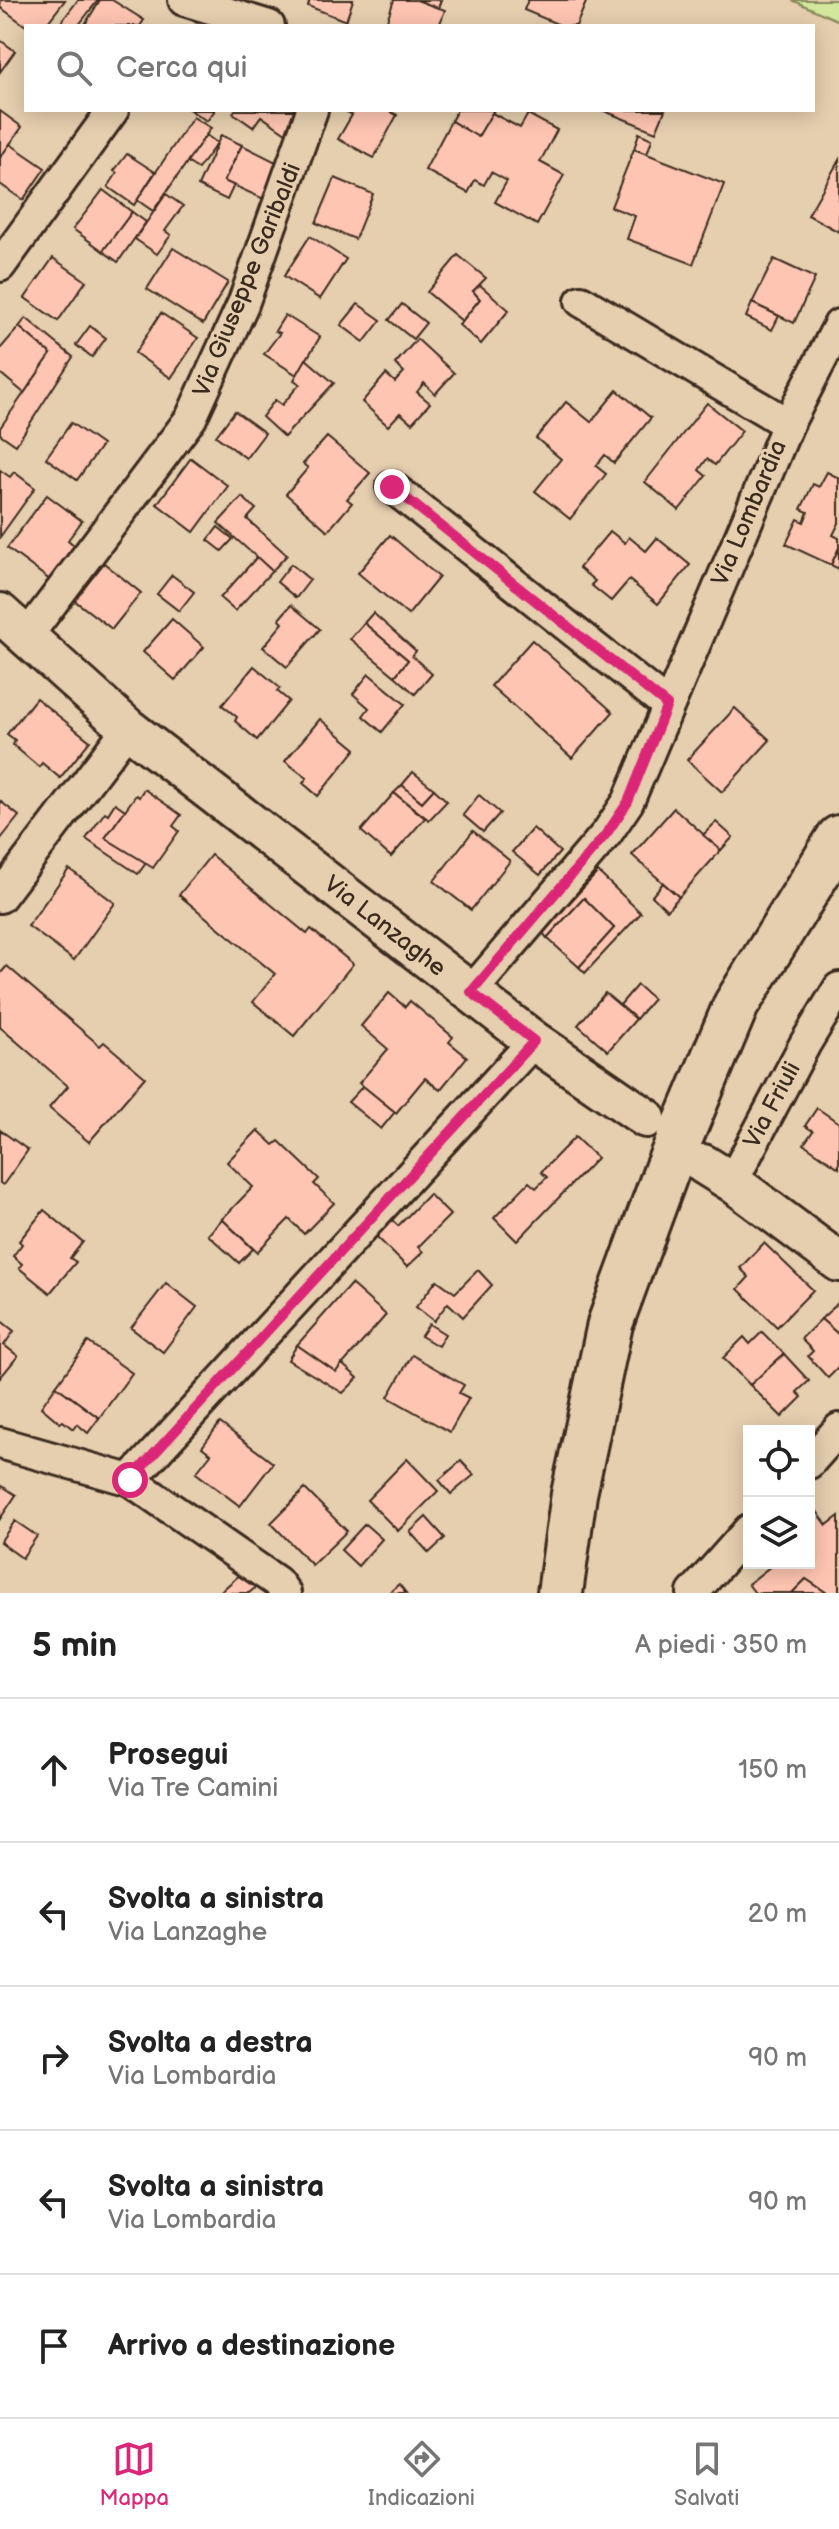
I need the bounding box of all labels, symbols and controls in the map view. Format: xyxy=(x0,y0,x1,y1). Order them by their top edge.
search box xyxy=(24,24,815,112)
icon: search xyxy=(52,46,96,90)
text: Cerca qui xyxy=(116,50,248,86)
street label: Via Giuseppe Garibaldi xyxy=(187,159,307,401)
street label: Via Lombardia xyxy=(705,436,793,590)
route end xyxy=(374,469,410,505)
street label: Via Lanzaghe xyxy=(318,869,452,983)
street label: Via Friuli xyxy=(737,1057,807,1153)
map controls xyxy=(743,1425,815,1569)
button: locate xyxy=(743,1425,815,1497)
route start xyxy=(112,1462,148,1498)
button: layers xyxy=(743,1497,815,1569)
text: 5 min xyxy=(32,1625,117,1666)
text: A piedi · 350 m xyxy=(635,1630,807,1661)
text: Prosegui xyxy=(108,1737,228,1773)
icon: ahead xyxy=(32,1748,76,1792)
text: 150 m xyxy=(738,1755,807,1786)
text: Via Tre Camini xyxy=(108,1773,278,1804)
text: Svolta a sinistra xyxy=(108,1881,324,1917)
icon: left xyxy=(32,1892,76,1936)
text: 20 m xyxy=(748,1899,807,1930)
text: Via Lanzaghe xyxy=(108,1917,267,1948)
text: Svolta a destra xyxy=(108,2025,313,2061)
icon: right xyxy=(32,2036,76,2080)
text: 90 m xyxy=(748,2043,807,2074)
text: Via Lombardia xyxy=(108,2061,276,2092)
text: Svolta a sinistra xyxy=(108,2169,324,2205)
icon: left xyxy=(32,2180,76,2224)
text: 90 m xyxy=(748,2187,807,2218)
text: Via Lombardia xyxy=(108,2205,276,2236)
icon: arrive xyxy=(32,2324,76,2368)
text: Arrivo a destinazione xyxy=(108,2328,395,2364)
tab: Mappa xyxy=(100,2437,169,2512)
tab: Indicazioni xyxy=(368,2437,475,2512)
tab: Salvati xyxy=(674,2437,739,2512)

